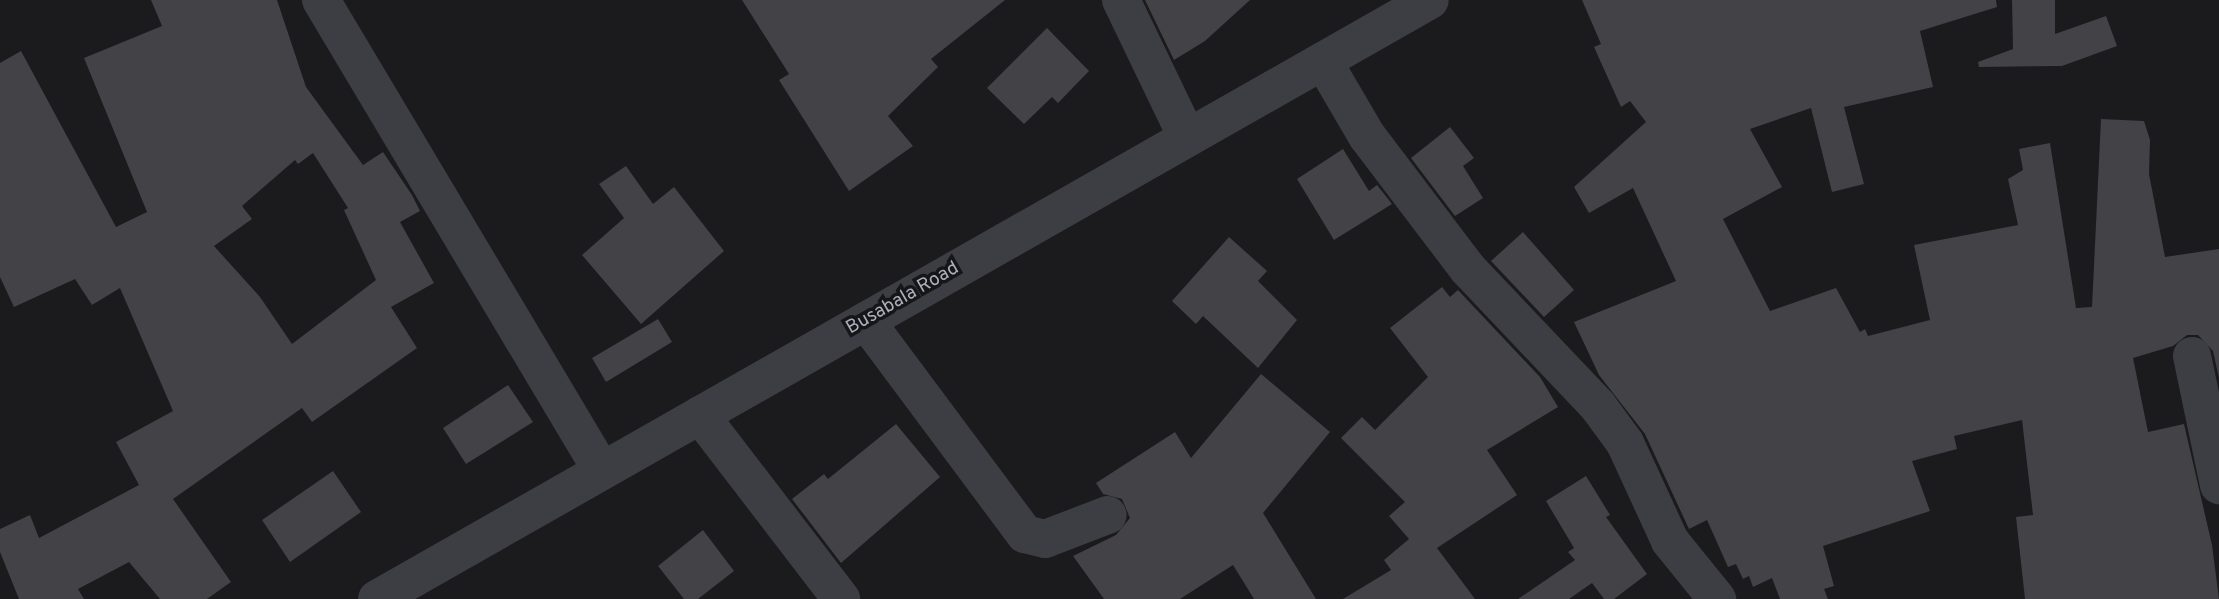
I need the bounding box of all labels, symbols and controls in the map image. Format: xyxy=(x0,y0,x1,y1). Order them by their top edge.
street label: Busabala Road xyxy=(843,258,963,340)

